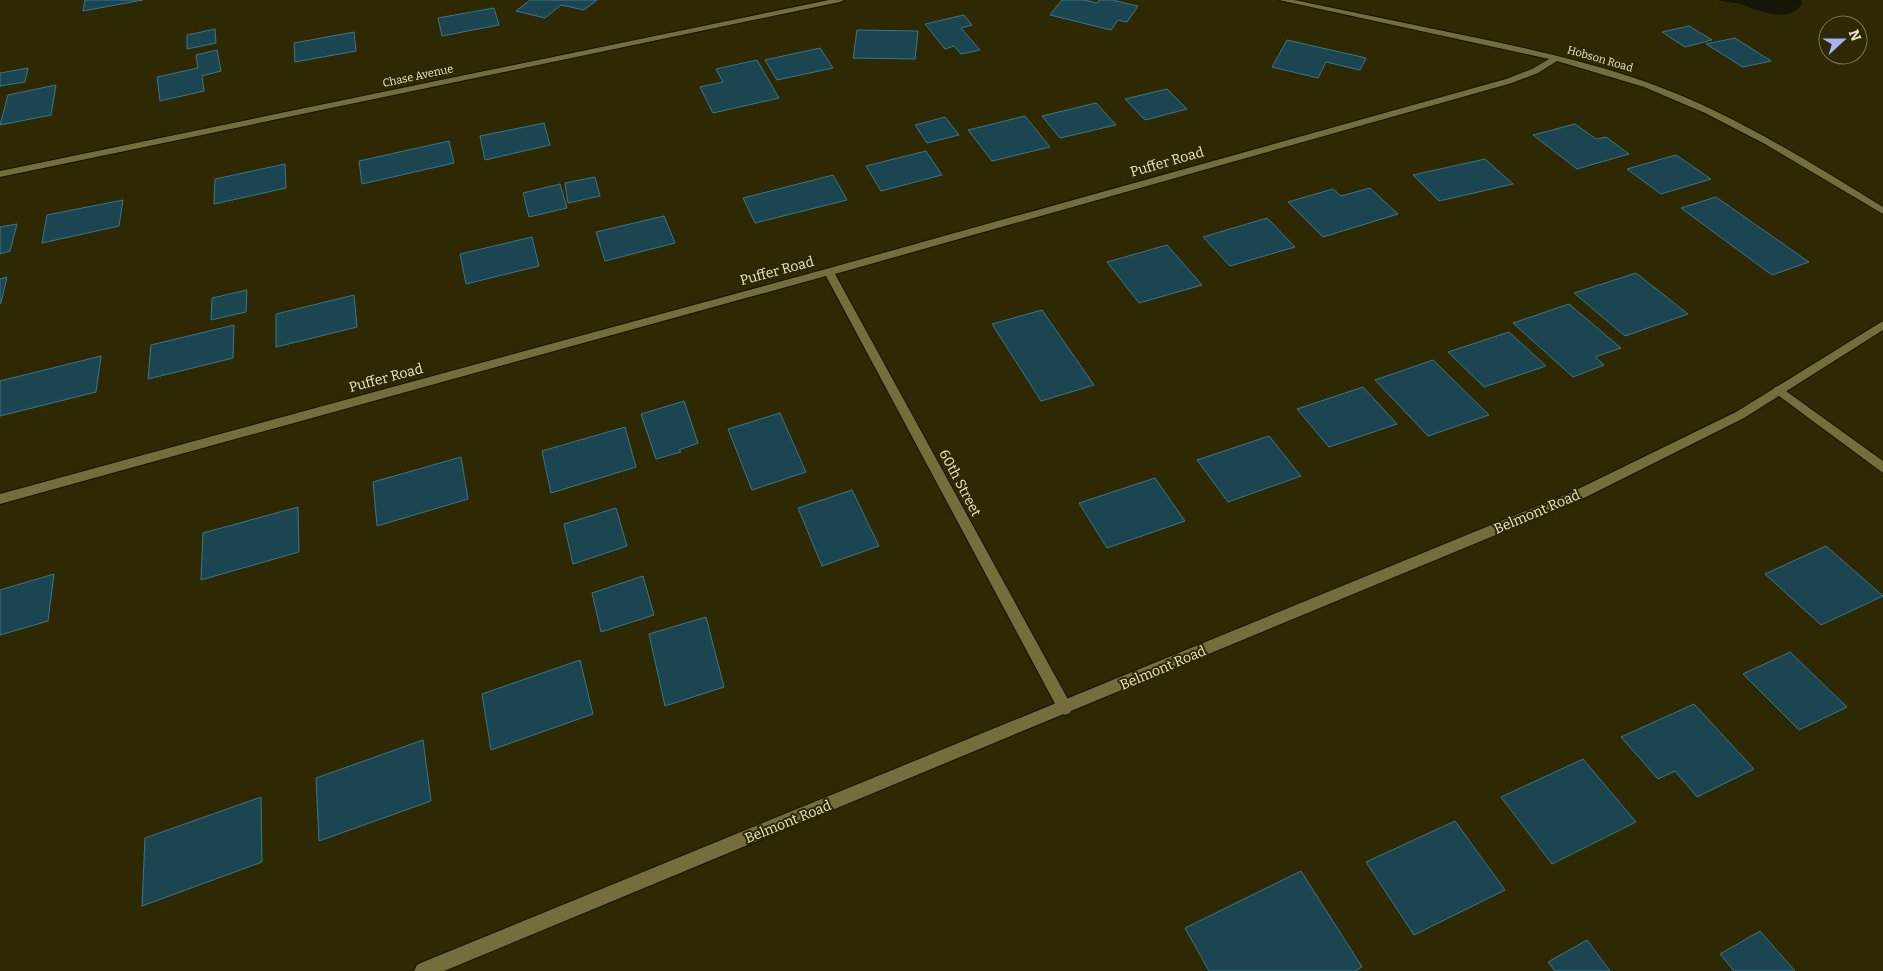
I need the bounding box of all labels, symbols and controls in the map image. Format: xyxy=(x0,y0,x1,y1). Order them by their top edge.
north arrow xyxy=(1818,15,1868,65)
text: N xyxy=(1845,27,1865,44)
street label: Hobson Road xyxy=(1566,43,1635,75)
street label: Chase Avenue xyxy=(382,62,454,90)
street label: Puffer Road xyxy=(1128,143,1206,181)
street label: Puffer Road xyxy=(738,253,816,289)
street label: Puffer Road xyxy=(347,360,425,396)
street label: 60th Street xyxy=(935,447,985,519)
street label: Belmont Road xyxy=(1492,486,1582,538)
street label: Belmont Road xyxy=(1118,642,1208,694)
street label: Belmont Road xyxy=(742,797,834,847)

